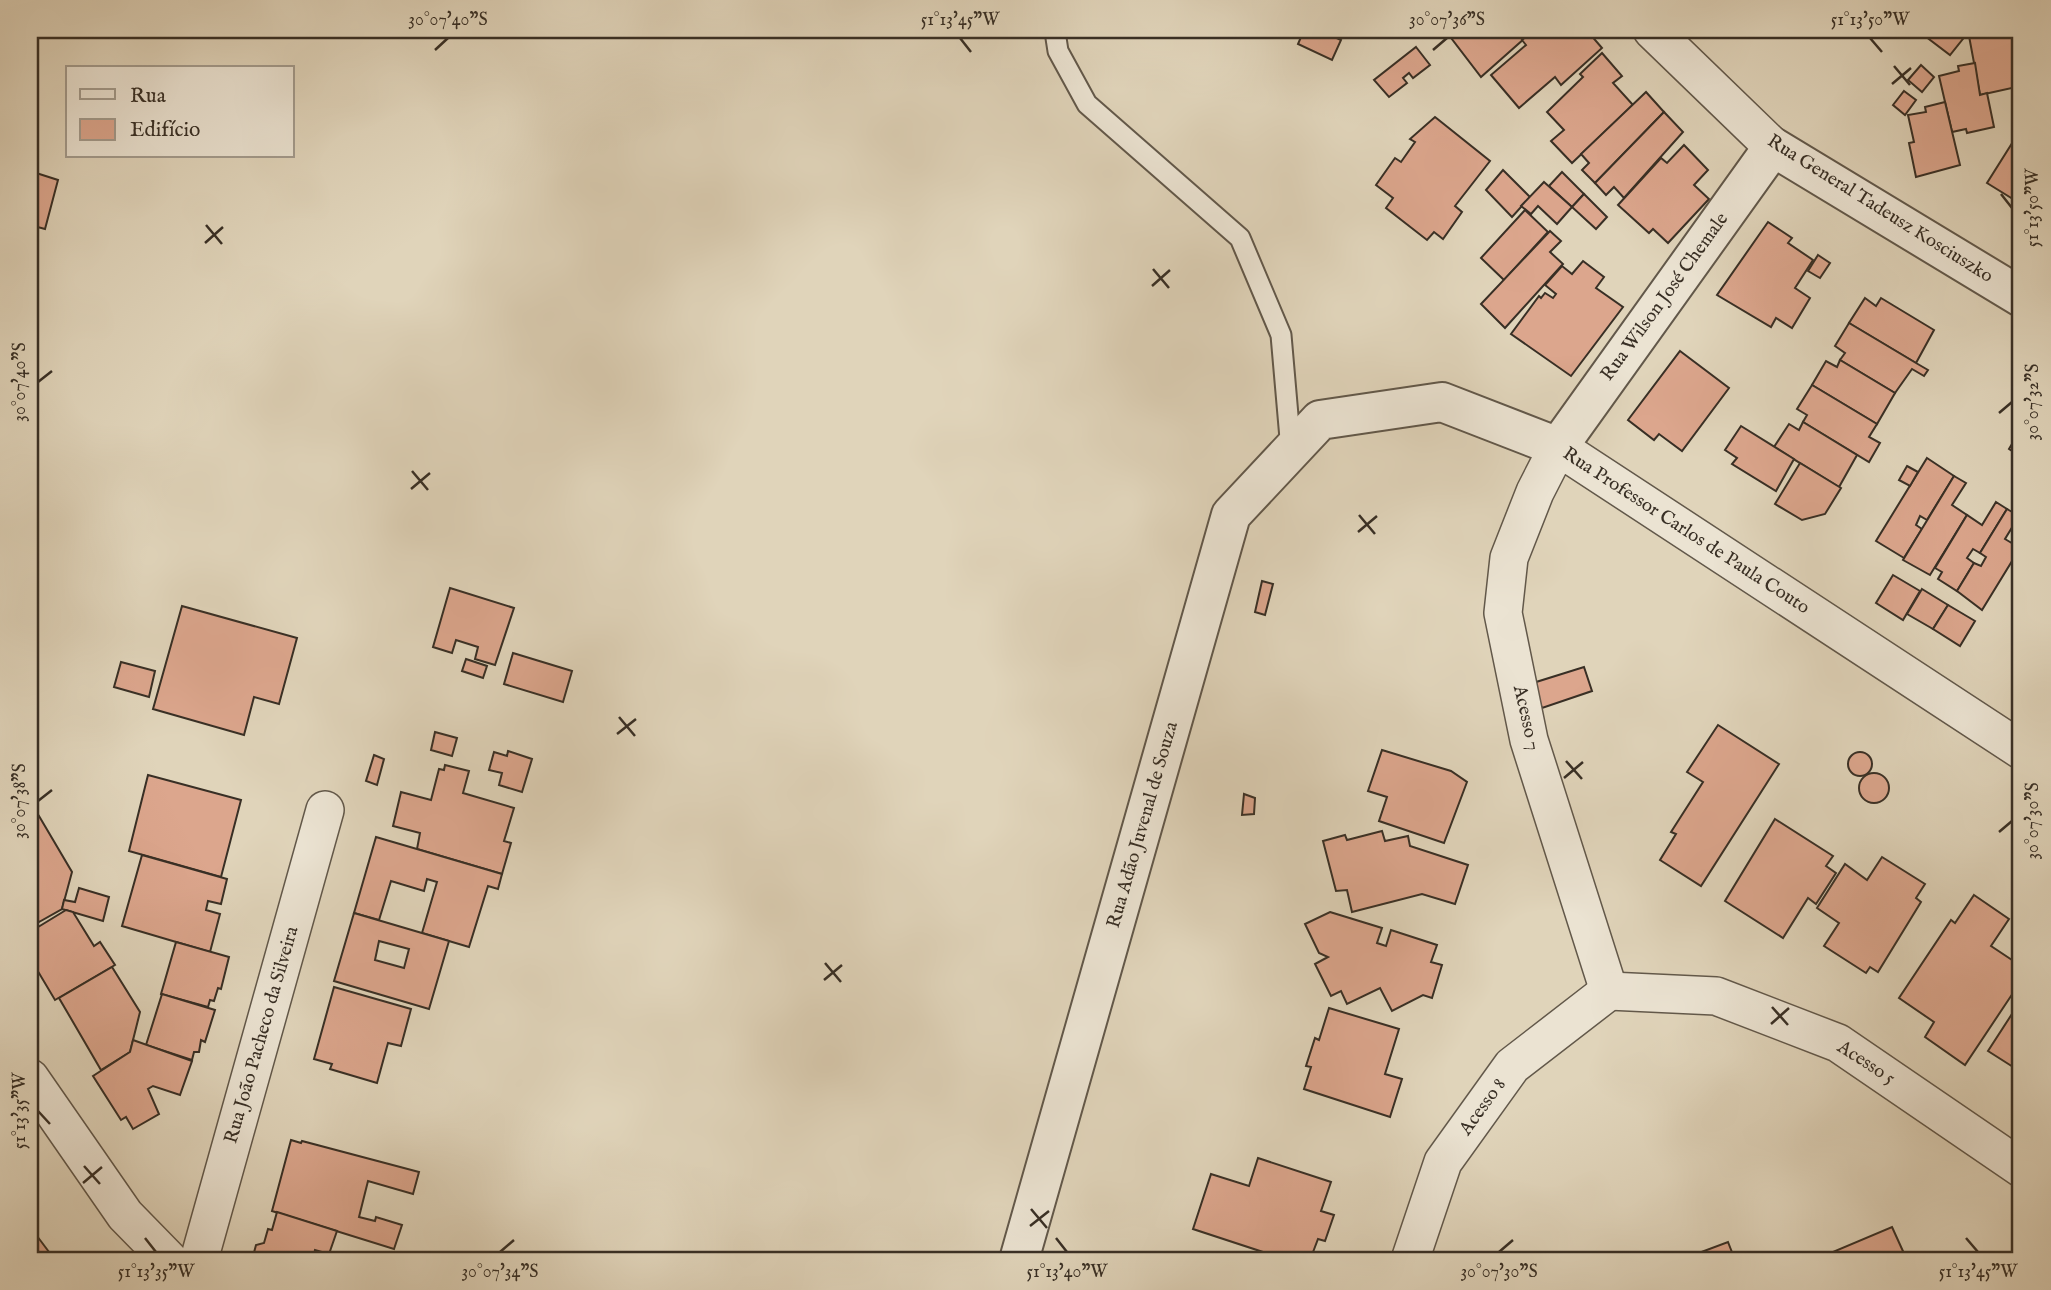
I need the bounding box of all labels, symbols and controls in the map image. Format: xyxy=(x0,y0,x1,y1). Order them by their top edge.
text: 30°07'40"S xyxy=(408,9,488,32)
text: 51°13'45"W xyxy=(921,9,1000,32)
text: 30°07'36"S xyxy=(1409,9,1485,32)
text: 51°13'50"W xyxy=(1831,9,1910,32)
legend xyxy=(66,66,294,158)
text: Rua xyxy=(130,83,167,110)
text: Edifício xyxy=(130,117,200,144)
street label: Rua General Tadeusz Kosciuszko xyxy=(1763,129,1997,289)
text: 51°13'50"W xyxy=(2022,168,2045,247)
street label: Rua Wilson José Chemale xyxy=(1596,208,1734,386)
text: 30°07'40"S xyxy=(9,342,32,422)
text: 30°07'32"S xyxy=(2022,364,2045,440)
street label: Rua Professor Carlos de Paula Couto xyxy=(1558,442,1814,620)
street label: Acesso 7 xyxy=(1507,682,1545,753)
street label: Rua Adão Juvenal de Souza xyxy=(1102,718,1184,931)
text: 30°07'38"S xyxy=(9,763,32,839)
text: 30°07'30"S xyxy=(2022,782,2045,860)
street label: Rua João Pacheco da Silveira xyxy=(219,923,305,1146)
street label: Acesso 5 xyxy=(1832,1035,1900,1091)
text: 51°13'35"W xyxy=(9,1072,32,1149)
street label: Acesso 8 xyxy=(1454,1074,1512,1141)
text: 51°13'35"W xyxy=(118,1261,195,1284)
text: 30°07'34"S xyxy=(461,1261,539,1284)
text: 51°13'40"W xyxy=(1026,1261,1108,1284)
text: 30°07'30"S xyxy=(1460,1261,1538,1284)
text: 51°13'45"W xyxy=(1939,1261,2018,1284)

